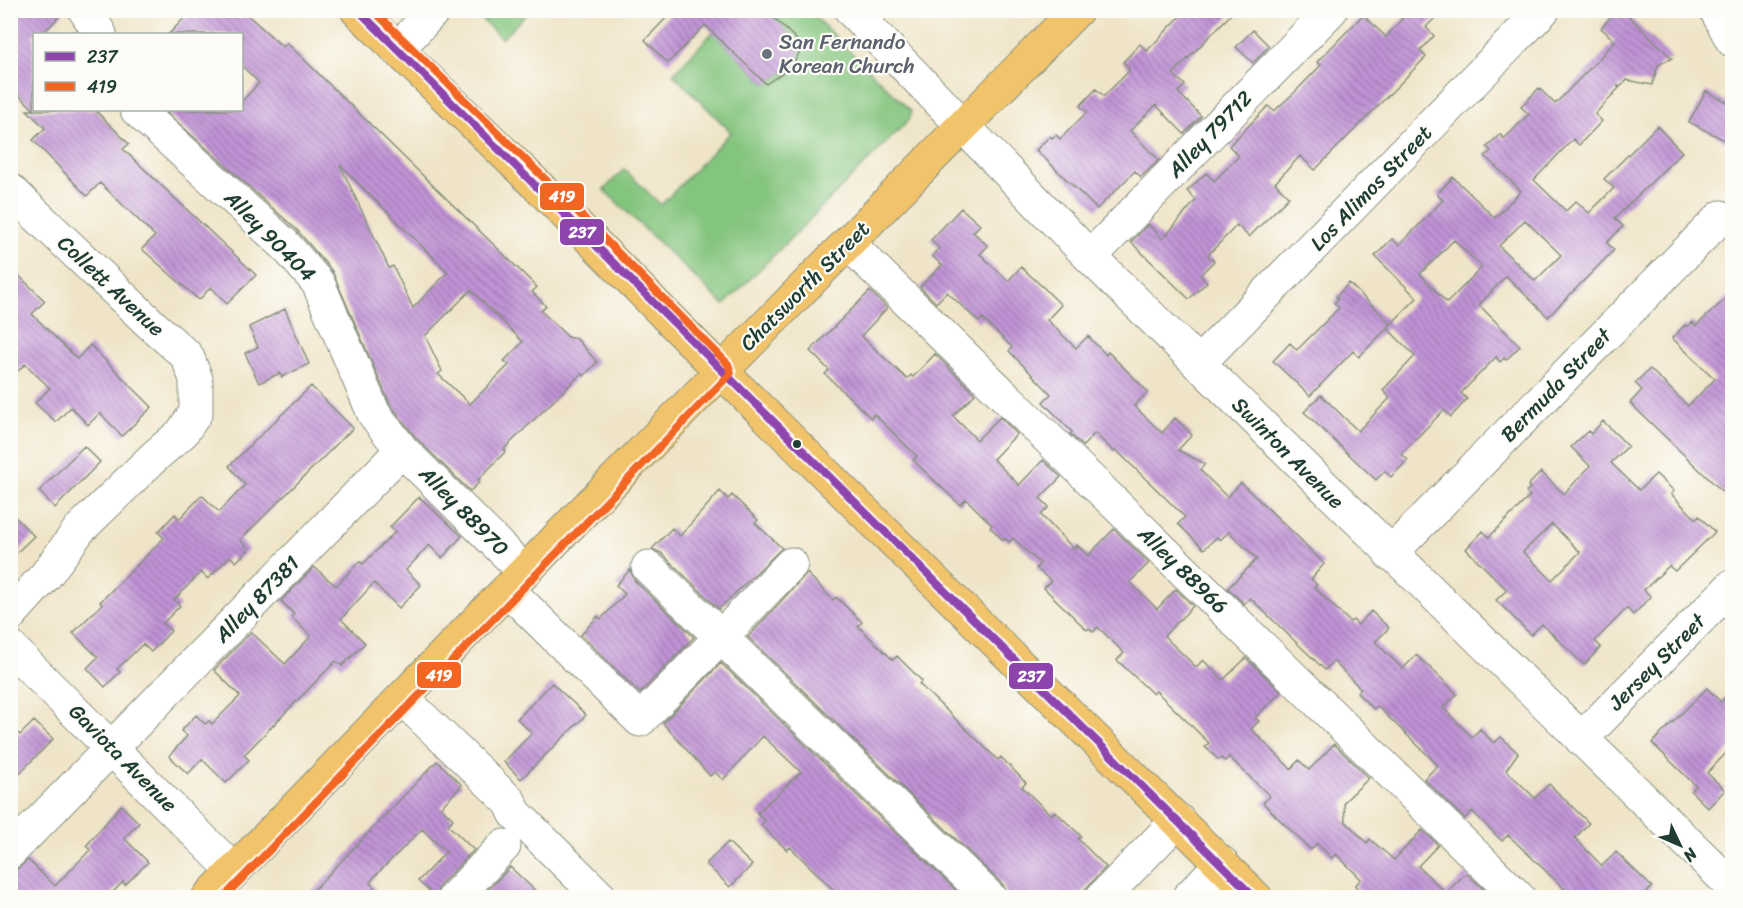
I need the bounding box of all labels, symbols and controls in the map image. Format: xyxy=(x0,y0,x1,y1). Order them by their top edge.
place label: San Fernando Korean Church xyxy=(779,23,915,85)
legend xyxy=(33,33,243,111)
text: 237 xyxy=(87,41,119,73)
marker: San Fernando Korean Church xyxy=(760,47,774,61)
text: 419 xyxy=(87,71,117,103)
street label: Alley 79712 xyxy=(1157,81,1262,188)
street label: Los Alimos Street xyxy=(1300,116,1442,260)
street label: Alley 90404 xyxy=(214,180,325,291)
line badge: 419 xyxy=(539,182,585,211)
text: 419 xyxy=(548,182,576,211)
street label: Chatsworth Street xyxy=(730,211,880,361)
line badge: 237 xyxy=(559,218,605,246)
text: 237 xyxy=(567,218,597,247)
street label: Collett Avenue xyxy=(48,226,174,347)
street label: Bermuda Street xyxy=(1491,317,1622,451)
street label: Swinton Avenue xyxy=(1222,387,1354,519)
unlabelled marker xyxy=(791,438,803,450)
street label: Alley 88970 xyxy=(409,456,519,566)
street label: Alley 88966 xyxy=(1128,516,1237,624)
street label: Alley 87381 xyxy=(204,546,309,653)
street label: Jersey Street xyxy=(1598,603,1716,721)
line badge: 419 xyxy=(416,661,462,689)
text: 419 xyxy=(425,661,453,690)
line badge: 237 xyxy=(1008,662,1054,690)
text: 237 xyxy=(1016,662,1046,691)
street label: Gaviota Avenue xyxy=(59,694,187,822)
north arrow xyxy=(1650,815,1710,875)
text: N xyxy=(1676,840,1705,870)

